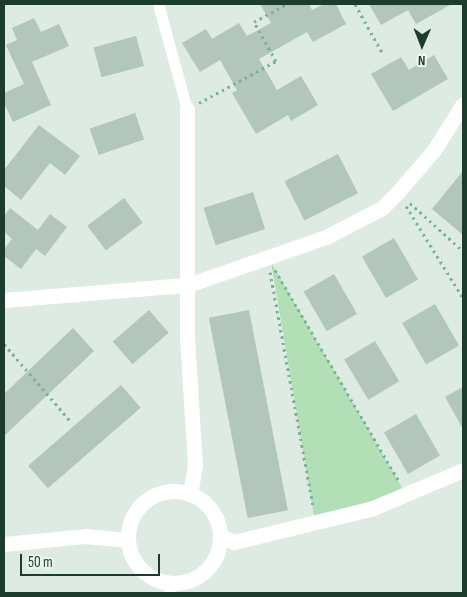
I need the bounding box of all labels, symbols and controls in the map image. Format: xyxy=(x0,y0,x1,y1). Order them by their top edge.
north arrow xyxy=(397,20,447,70)
text: N xyxy=(418,52,426,69)
scale bar xyxy=(22,544,162,576)
text: 50 m xyxy=(28,553,53,572)

